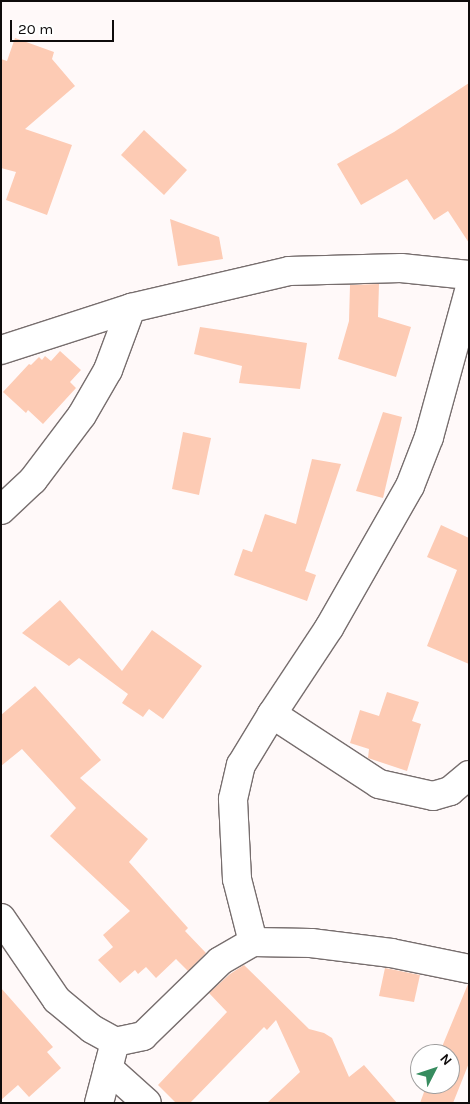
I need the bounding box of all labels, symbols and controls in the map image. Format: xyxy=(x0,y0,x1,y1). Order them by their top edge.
scale bar xyxy=(12,10,116,42)
text: 20 m xyxy=(18,20,53,38)
north arrow xyxy=(410,1044,460,1094)
text: N xyxy=(436,1050,456,1069)

